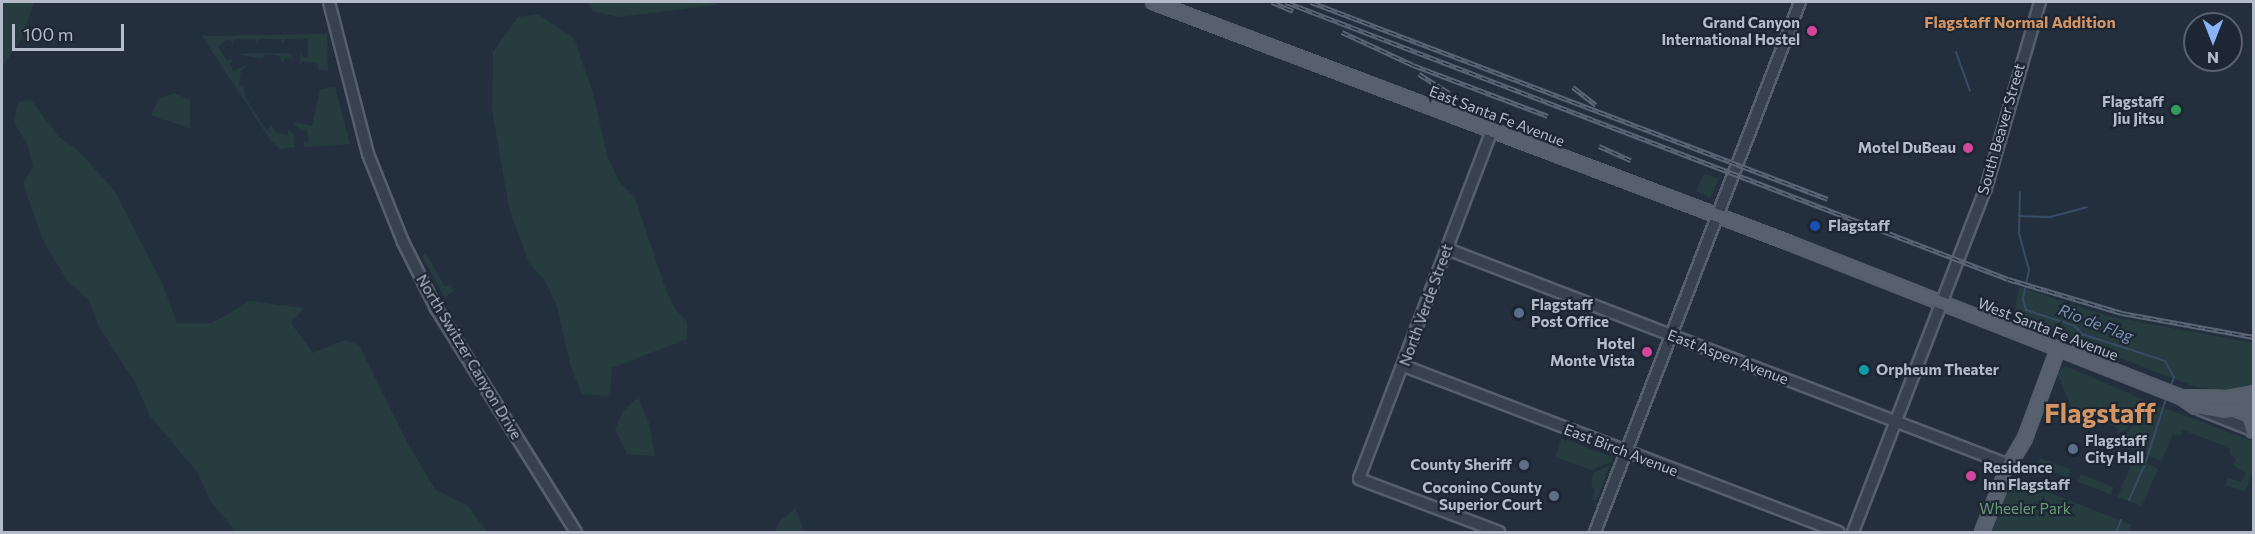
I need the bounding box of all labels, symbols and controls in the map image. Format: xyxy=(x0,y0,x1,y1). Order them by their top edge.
scale bar xyxy=(15,12,128,50)
district label: Flagstaff Normal Addition xyxy=(1924,12,2116,32)
north arrow xyxy=(2183,12,2243,72)
place label: Grand Canyon International Hostel xyxy=(1661,13,1800,48)
text: 100 m xyxy=(23,23,73,45)
marker: Grand Canyon International Hostel xyxy=(1805,24,1819,38)
text: N xyxy=(2207,49,2219,68)
street label: South Beaver Street xyxy=(1974,61,2028,197)
street label: East Santa Fe Avenue xyxy=(1427,82,1567,150)
place label: Flagstaff Jiu Jitsu xyxy=(2102,92,2164,127)
marker: Flagstaff Jiu Jitsu xyxy=(2169,103,2183,117)
place label: Motel DuBeau xyxy=(1858,139,1956,157)
marker: Motel DuBeau xyxy=(1961,141,1975,155)
marker: Flagstaff xyxy=(1806,217,1824,235)
place label: Flagstaff xyxy=(1828,217,1890,235)
street label: North Verde Street xyxy=(1396,241,1456,369)
street label: North Switzer Canyon Drive xyxy=(413,271,525,443)
street label: West Santa Fe Avenue xyxy=(1975,294,2121,364)
place label: Flagstaff Post Office xyxy=(1531,295,1609,330)
water label: Rio de Flag xyxy=(2056,300,2136,346)
marker: Flagstaff Post Office xyxy=(1512,306,1526,320)
street label: East Aspen Avenue xyxy=(1665,326,1791,388)
place label: Hotel Monte Vista xyxy=(1550,334,1635,369)
marker: Hotel Monte Vista xyxy=(1640,345,1654,359)
place label: Orpheum Theater xyxy=(1876,361,1999,379)
marker: Orpheum Theater xyxy=(1857,363,1871,377)
district label: Flagstaff xyxy=(2044,397,2156,429)
street label: East Birch Avenue xyxy=(1561,420,1681,480)
place label: Flagstaff City Hall xyxy=(2085,431,2147,466)
marker: Flagstaff City Hall xyxy=(2066,442,2080,456)
place label: County Sheriff xyxy=(1410,456,1512,474)
marker: County Sheriff xyxy=(1517,458,1531,472)
place label: Residence Inn Flagstaff xyxy=(1983,458,2070,493)
marker: Residence Inn Flagstaff xyxy=(1964,469,1978,483)
place label: Coconino County Superior Court xyxy=(1422,478,1542,513)
marker: Coconino County Superior Court xyxy=(1547,489,1561,503)
park label: Wheeler Park xyxy=(1979,500,2071,518)

